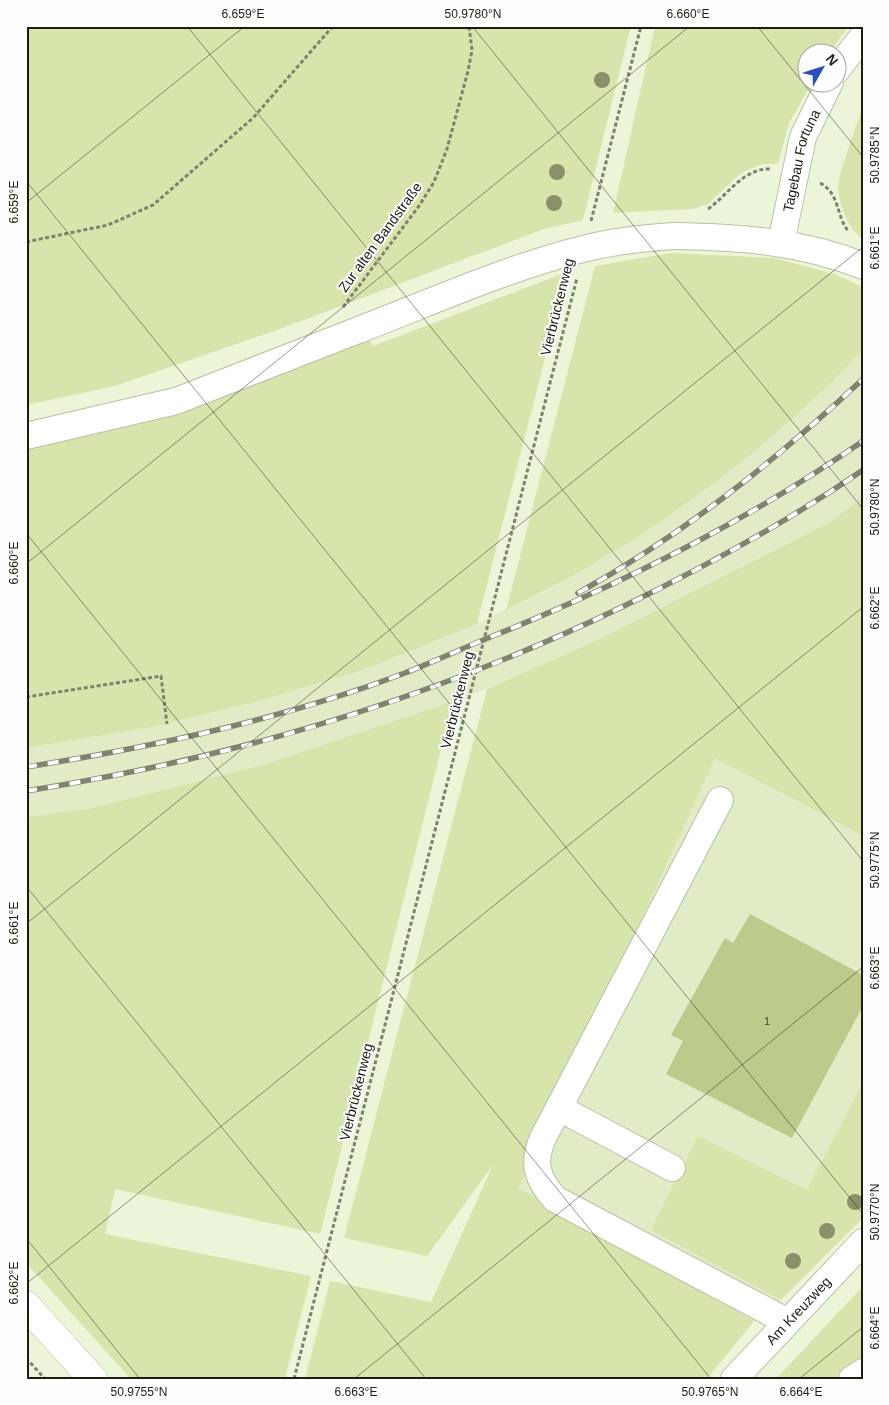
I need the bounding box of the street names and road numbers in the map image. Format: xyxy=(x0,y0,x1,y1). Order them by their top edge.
street label: Tagebau Fortuna xyxy=(780,107,823,213)
street label: Zur alten Bandstraße xyxy=(335,179,425,295)
street label: Vierbrückenweg xyxy=(537,256,577,358)
street label: Vierbrückenweg xyxy=(437,649,477,751)
street label: Vierbrückenweg xyxy=(336,1041,376,1143)
street label: Am Kreuzweg xyxy=(763,1273,834,1348)

